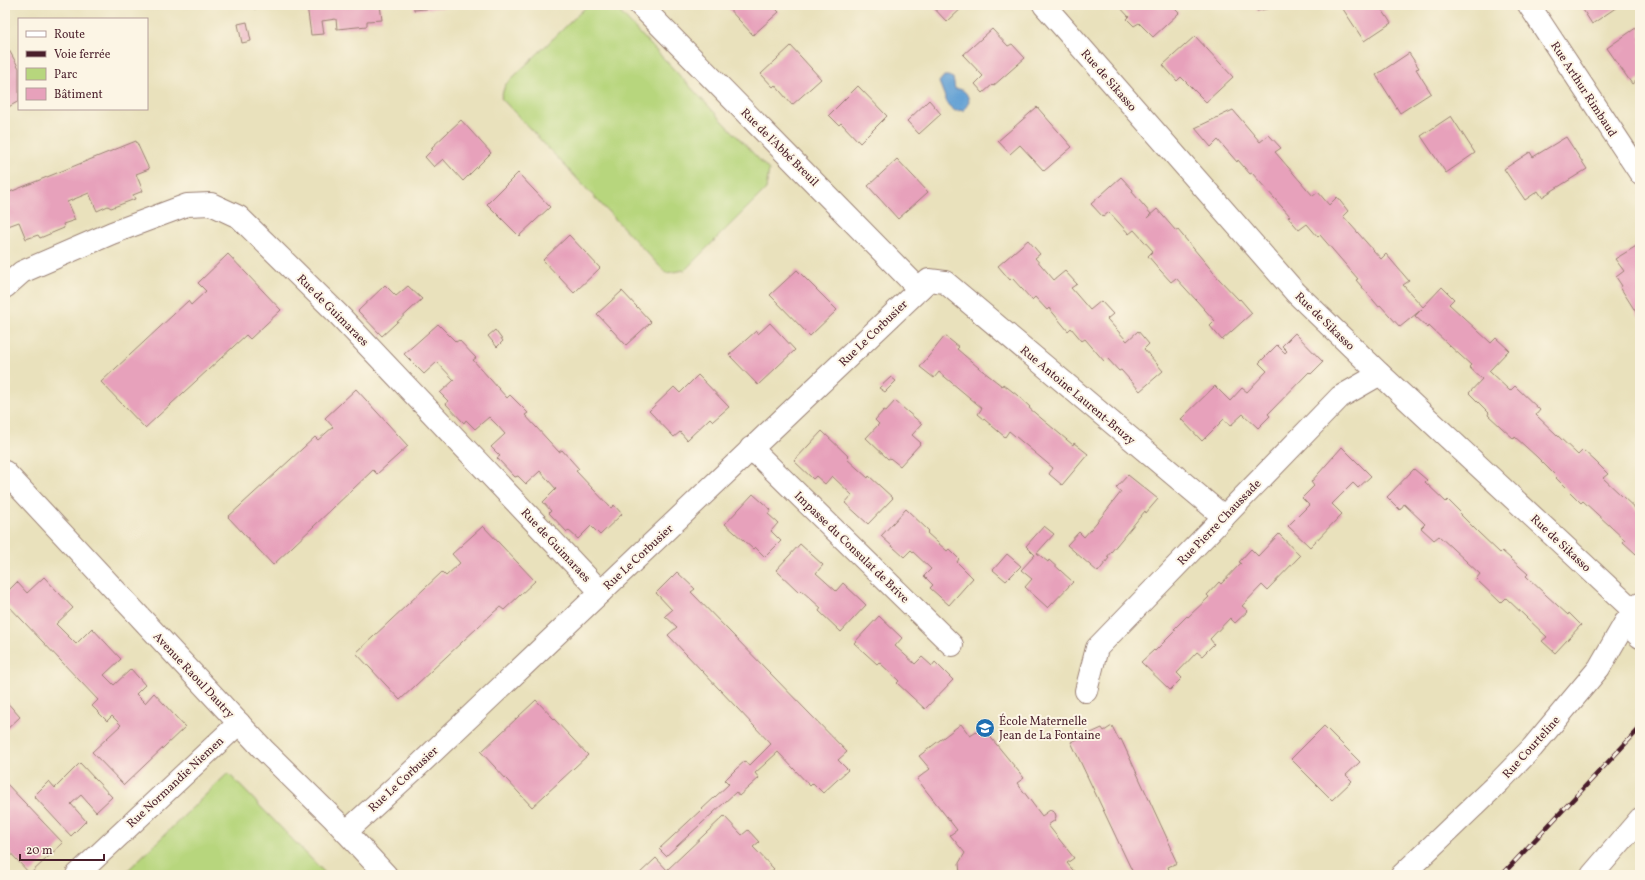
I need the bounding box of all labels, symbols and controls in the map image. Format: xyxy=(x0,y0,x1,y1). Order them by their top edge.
legend xyxy=(18,18,148,110)
text: Route xyxy=(54,27,85,43)
street label: Rue Arthur Rimbaud xyxy=(1546,39,1620,140)
street label: Rue de Sikasso xyxy=(1077,46,1140,115)
text: Voie ferrée xyxy=(54,47,111,63)
text: Parc xyxy=(54,67,77,83)
text: Bâtiment xyxy=(54,87,103,103)
street label: Rue de l'Abbé Breuil xyxy=(737,105,822,191)
street label: Rue de Guimaraes xyxy=(293,271,372,350)
street label: Rue de Sikasso xyxy=(1291,289,1358,354)
street label: Rue Le Corbusier xyxy=(836,297,912,371)
street label: Rue Antoine Laurent-Bruzy xyxy=(1016,343,1139,449)
street label: Rue Pierre Chaussade xyxy=(1174,476,1265,569)
street label: Impasse du Consulat de Brive xyxy=(790,488,913,607)
street label: Rue de Guimaraes xyxy=(517,505,594,586)
street label: Rue de Sikasso xyxy=(1527,512,1594,576)
street label: Rue Le Corbusier xyxy=(600,521,677,594)
street label: Avenue Raoul Dautry xyxy=(149,629,238,723)
place label: École Maternelle Jean de La Fontaine xyxy=(999,713,1101,744)
street label: Rue Courteline xyxy=(1499,713,1564,782)
school or university icon: École Maternelle Jean de La Fontaine xyxy=(974,717,996,739)
street label: Rue Normandie Niemen xyxy=(124,733,228,832)
street label: Rue Le Corbusier xyxy=(365,743,442,816)
scale bar xyxy=(20,836,104,862)
text: 20 m xyxy=(26,843,53,859)

